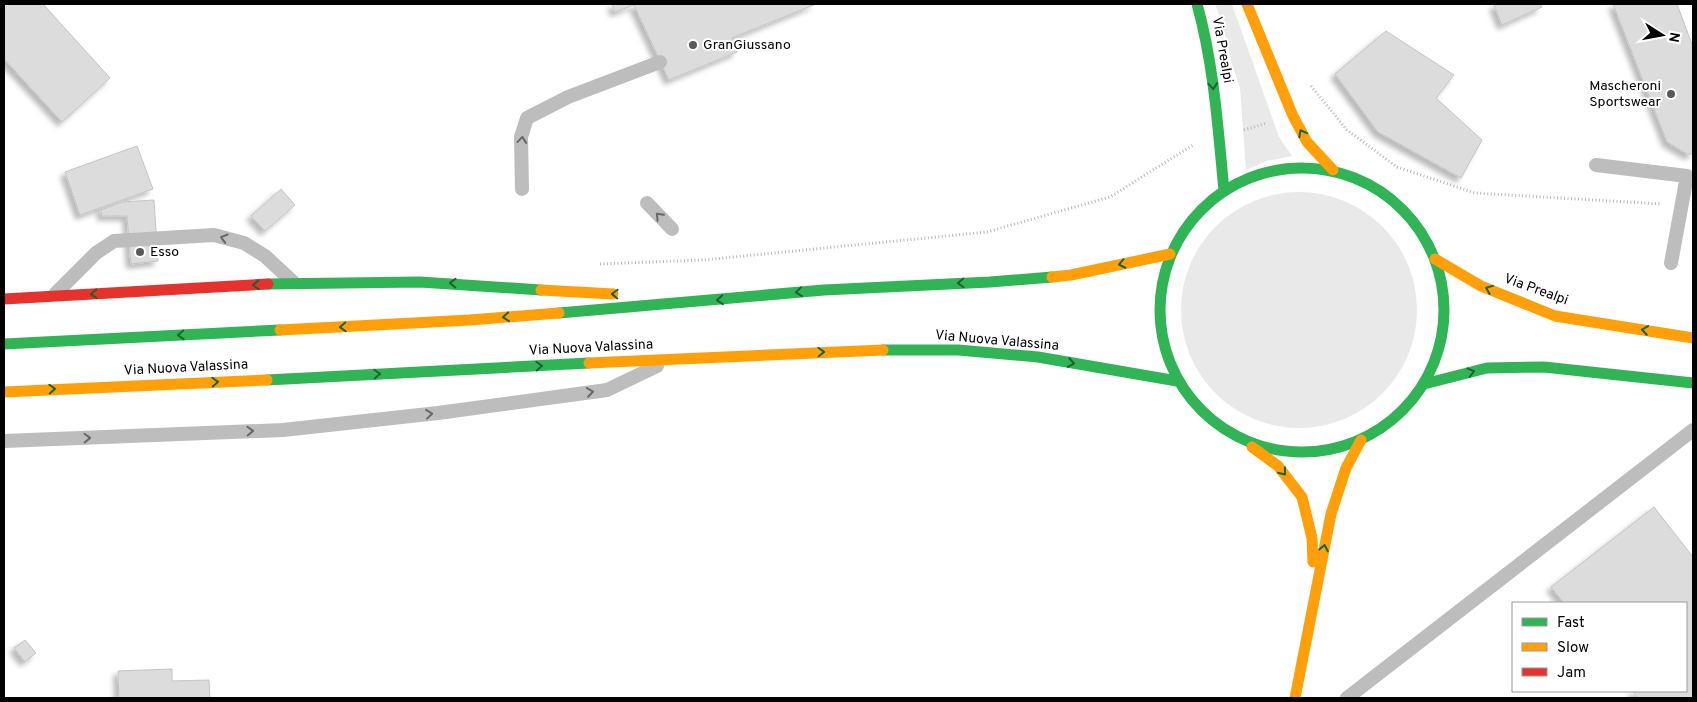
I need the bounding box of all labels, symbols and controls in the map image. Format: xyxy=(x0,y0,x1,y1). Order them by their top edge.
north arrow xyxy=(1637,10,1687,60)
street label: Via Prealpi xyxy=(1208,15,1236,85)
text: N xyxy=(1664,31,1683,44)
place label: GranGiussano xyxy=(703,37,791,54)
marker: GranGiussano xyxy=(687,39,699,51)
place label: Mascheroni Sportswear xyxy=(1589,78,1662,111)
one-way arrow xyxy=(1207,82,1218,90)
marker: Mascheroni Sportswear xyxy=(1665,88,1677,100)
one-way arrow xyxy=(1298,129,1308,138)
one-way arrow xyxy=(516,136,527,144)
one-way arrow xyxy=(656,213,665,222)
one-way arrow xyxy=(221,233,229,243)
place label: Esso xyxy=(150,244,179,261)
marker: Esso xyxy=(134,246,146,258)
one-way arrow xyxy=(1118,258,1127,269)
street label: Via Prealpi xyxy=(1502,271,1570,309)
one-way arrow xyxy=(449,278,456,288)
one-way arrow xyxy=(957,278,964,288)
one-way arrow xyxy=(252,279,260,290)
one-way arrow xyxy=(1485,285,1494,296)
one-way arrow xyxy=(795,286,803,297)
one-way arrow xyxy=(89,288,97,299)
one-way arrow xyxy=(611,289,619,300)
one-way arrow xyxy=(716,294,724,305)
one-way arrow xyxy=(501,312,509,323)
one-way arrow xyxy=(339,321,347,332)
one-way arrow xyxy=(1641,326,1649,336)
street label: Via Nuova Valassina xyxy=(934,327,1060,355)
one-way arrow xyxy=(177,329,185,340)
street label: Via Nuova Valassina xyxy=(528,336,654,360)
one-way arrow xyxy=(818,347,826,357)
street label: Via Nuova Valassina xyxy=(123,356,249,380)
one-way arrow xyxy=(1066,357,1075,367)
one-way arrow xyxy=(536,360,544,371)
one-way arrow xyxy=(1467,367,1476,378)
one-way arrow xyxy=(373,369,381,380)
one-way arrow xyxy=(211,376,219,387)
one-way arrow xyxy=(49,384,57,395)
one-way arrow xyxy=(586,387,594,398)
one-way arrow xyxy=(425,409,433,420)
one-way arrow xyxy=(246,426,254,436)
one-way arrow xyxy=(84,432,92,443)
one-way arrow xyxy=(1277,466,1285,475)
one-way arrow xyxy=(1318,544,1328,552)
legend xyxy=(1512,602,1687,692)
text: Fast xyxy=(1557,614,1585,633)
text: Slow xyxy=(1557,639,1589,658)
text: Jam xyxy=(1557,664,1586,683)

